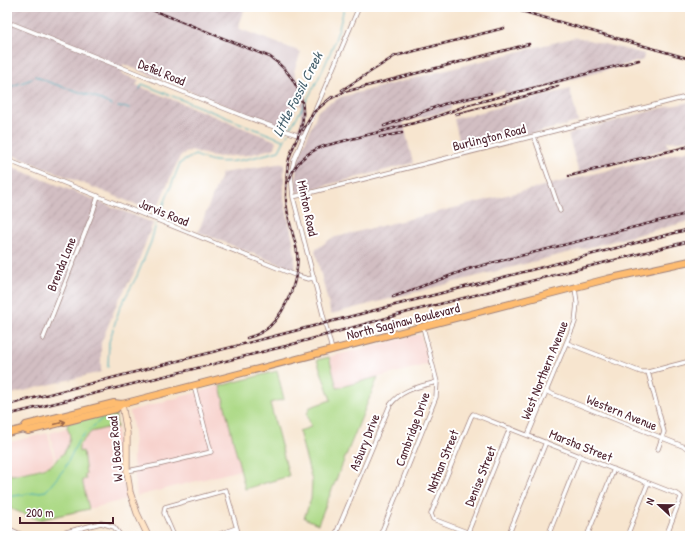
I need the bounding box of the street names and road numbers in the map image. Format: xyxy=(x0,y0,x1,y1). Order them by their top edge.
street label: Defiel Road xyxy=(136,54,188,90)
street label: Burlington Road xyxy=(451,119,527,155)
street label: Minton Road xyxy=(293,179,323,237)
street label: Jarvis Road xyxy=(136,194,192,230)
street label: Brenda Lane xyxy=(42,234,80,294)
street label: North Saginaw Boulevard xyxy=(345,298,461,344)
street label: West Northern Avenue xyxy=(516,318,572,422)
street label: Cambridge Drive xyxy=(390,389,434,469)
street label: Western Avenue xyxy=(584,390,660,434)
street label: Asbury Drive xyxy=(344,411,384,473)
street label: W J Boaz Road xyxy=(103,416,127,482)
street label: Marsha Street xyxy=(547,424,616,466)
street label: Nathan Street xyxy=(421,426,463,495)
street label: Denise Street xyxy=(460,443,500,509)

